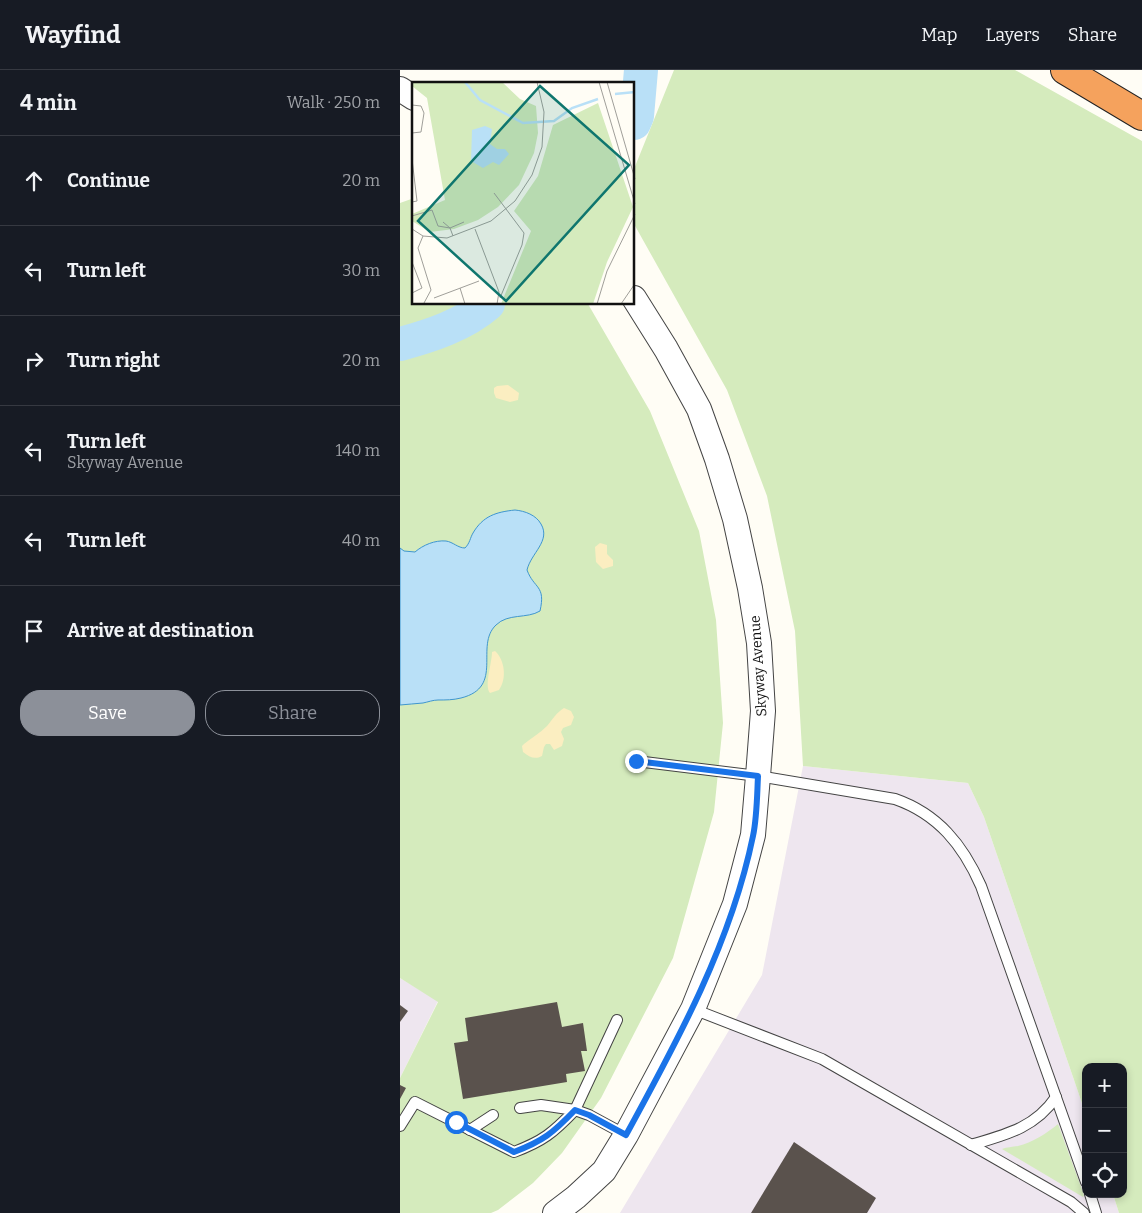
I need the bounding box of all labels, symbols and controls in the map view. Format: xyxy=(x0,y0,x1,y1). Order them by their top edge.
text: Wayfind xyxy=(25,21,121,49)
text: Map xyxy=(921,24,957,46)
text: Layers xyxy=(985,24,1040,46)
text: Share xyxy=(1068,24,1117,46)
inset map xyxy=(412,82,635,305)
text: 4 min xyxy=(20,90,77,116)
text: Walk · 250 m xyxy=(287,93,380,112)
icon: ahead xyxy=(20,167,48,195)
text: Continue xyxy=(67,169,150,192)
text: 20 m xyxy=(343,171,380,190)
icon: left xyxy=(20,257,48,285)
text: Turn left xyxy=(67,259,146,282)
text: 30 m xyxy=(342,261,380,280)
icon: right xyxy=(20,347,48,375)
text: Turn right xyxy=(67,349,160,372)
text: 20 m xyxy=(343,351,380,370)
text: Turn left xyxy=(67,430,146,453)
icon: left xyxy=(20,437,48,465)
text: 140 m xyxy=(335,441,380,460)
text: Skyway Avenue xyxy=(67,453,183,472)
icon: left xyxy=(20,527,48,555)
text: Turn left xyxy=(67,529,146,552)
text: 40 m xyxy=(342,531,380,550)
street label: Skyway Avenue xyxy=(746,615,771,717)
icon: arrive xyxy=(20,617,48,645)
text: Arrive at destination xyxy=(67,619,254,642)
button: Save xyxy=(20,690,195,736)
button: Share xyxy=(205,690,380,736)
route end xyxy=(625,750,648,773)
map controls xyxy=(1082,1063,1127,1198)
button: + xyxy=(1082,1063,1127,1108)
button: − xyxy=(1082,1108,1127,1153)
route start xyxy=(445,1111,468,1134)
button: locate xyxy=(1082,1153,1127,1198)

